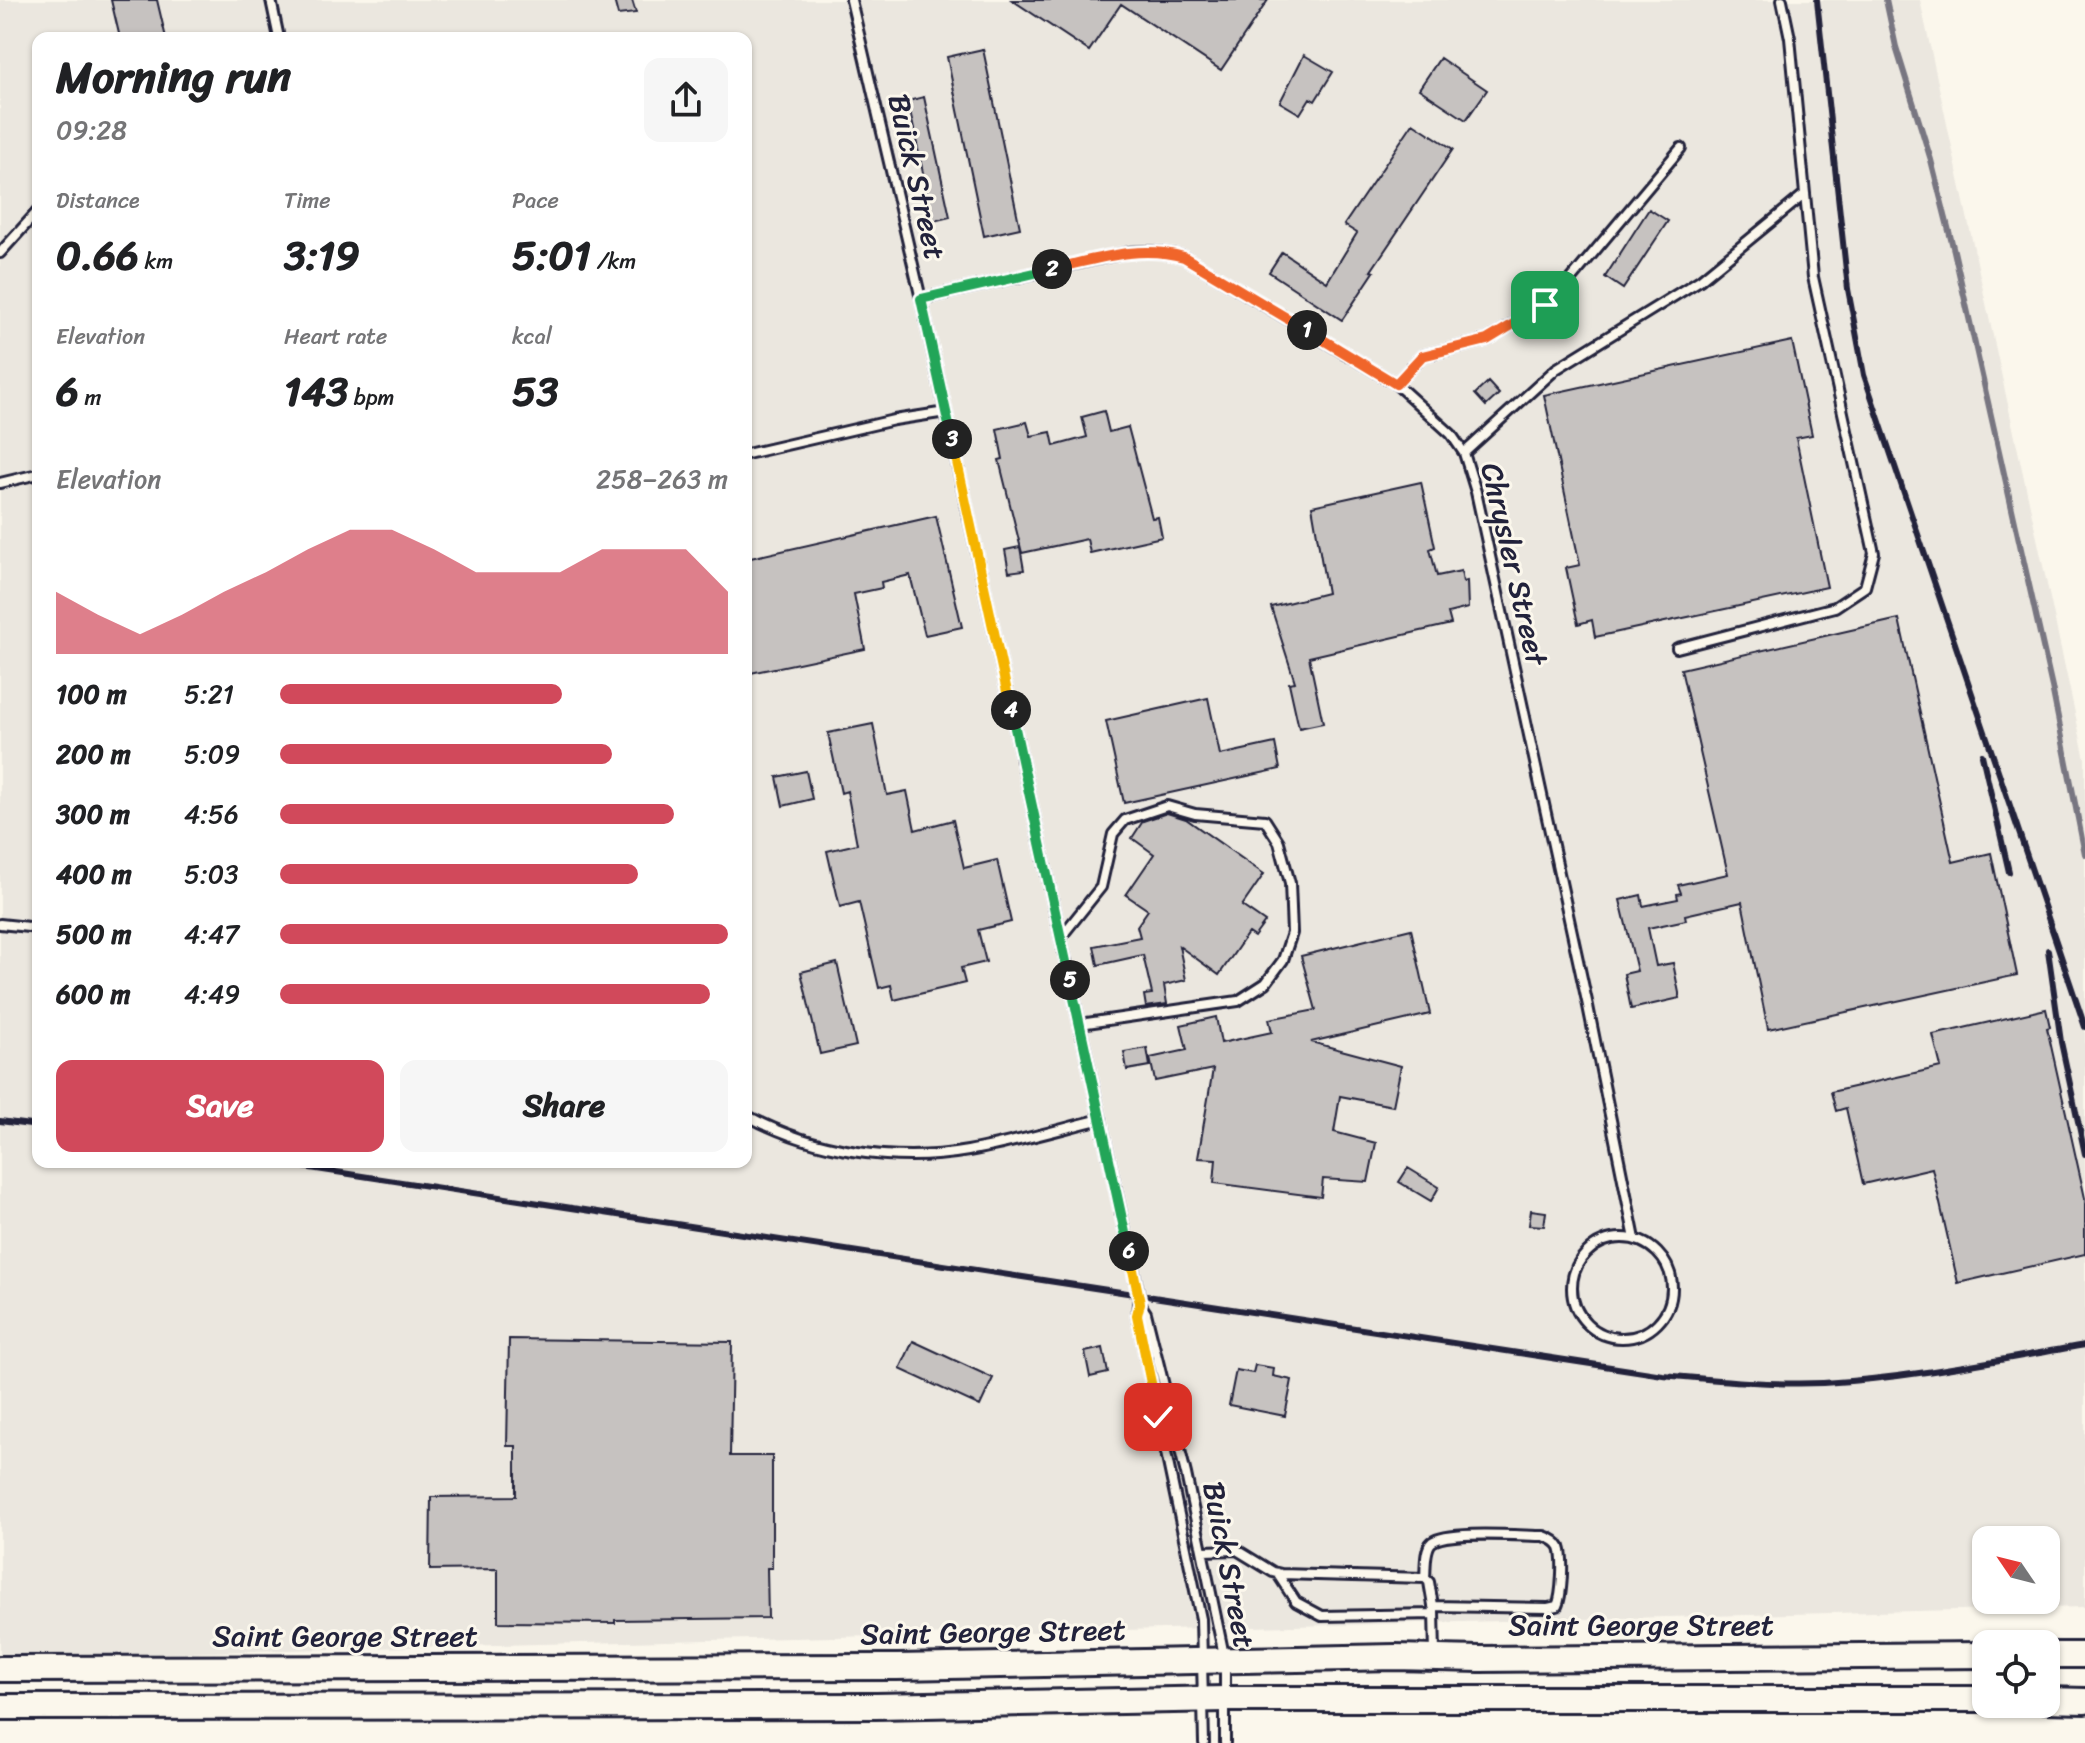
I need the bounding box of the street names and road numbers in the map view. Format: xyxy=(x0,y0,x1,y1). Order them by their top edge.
street label: Buick Street xyxy=(872,89,962,265)
street label: Chrysler Street xyxy=(1464,457,1564,672)
street label: Buick Street xyxy=(1186,1477,1272,1653)
street label: Saint George Street xyxy=(1508,1598,1774,1652)
street label: Saint George Street xyxy=(860,1603,1126,1661)
street label: Saint George Street xyxy=(212,1609,478,1663)

